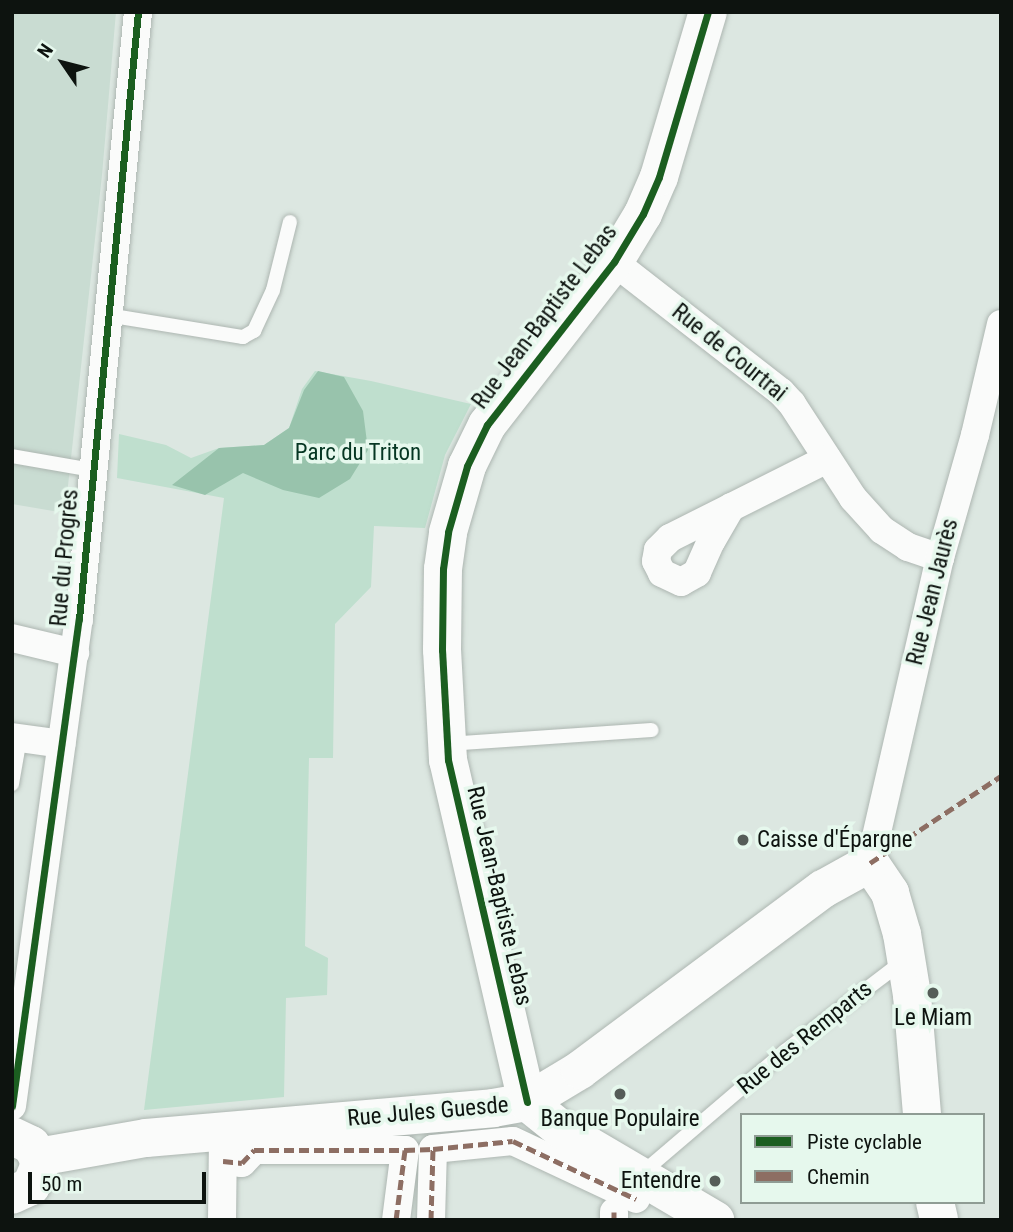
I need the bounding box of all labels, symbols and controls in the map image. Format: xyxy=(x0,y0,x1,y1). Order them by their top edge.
north arrow xyxy=(28,28,98,98)
text: N xyxy=(33,39,58,62)
street label: Rue Jean-Baptiste Lebas xyxy=(467,219,623,415)
street label: Rue de Courtrai xyxy=(666,298,792,408)
park label: Parc du Triton xyxy=(295,439,421,467)
street label: Rue du Progrès xyxy=(45,488,85,628)
street label: Rue Jean Jaurès xyxy=(901,516,965,668)
street label: Rue Jean-Baptiste Lebas xyxy=(460,784,538,1008)
place label: Caisse d'Épargne xyxy=(757,826,913,854)
marker: Caisse d'Épargne xyxy=(735,832,751,848)
street label: Rue des Remparts xyxy=(732,975,878,1101)
marker: Le Miam xyxy=(925,985,941,1001)
place label: Le Miam xyxy=(894,1004,972,1032)
marker: Banque Populaire xyxy=(612,1086,628,1102)
street label: Rue Jules Guesde xyxy=(346,1091,510,1133)
place label: Banque Populaire xyxy=(540,1105,700,1133)
legend xyxy=(740,1113,985,1204)
text: Piste cyclable xyxy=(807,1130,922,1154)
scale bar xyxy=(32,1158,210,1202)
text: Chemin xyxy=(807,1165,870,1189)
place label: Entendre xyxy=(621,1167,701,1195)
text: 50 m xyxy=(41,1172,82,1196)
marker: Entendre xyxy=(707,1173,723,1189)

